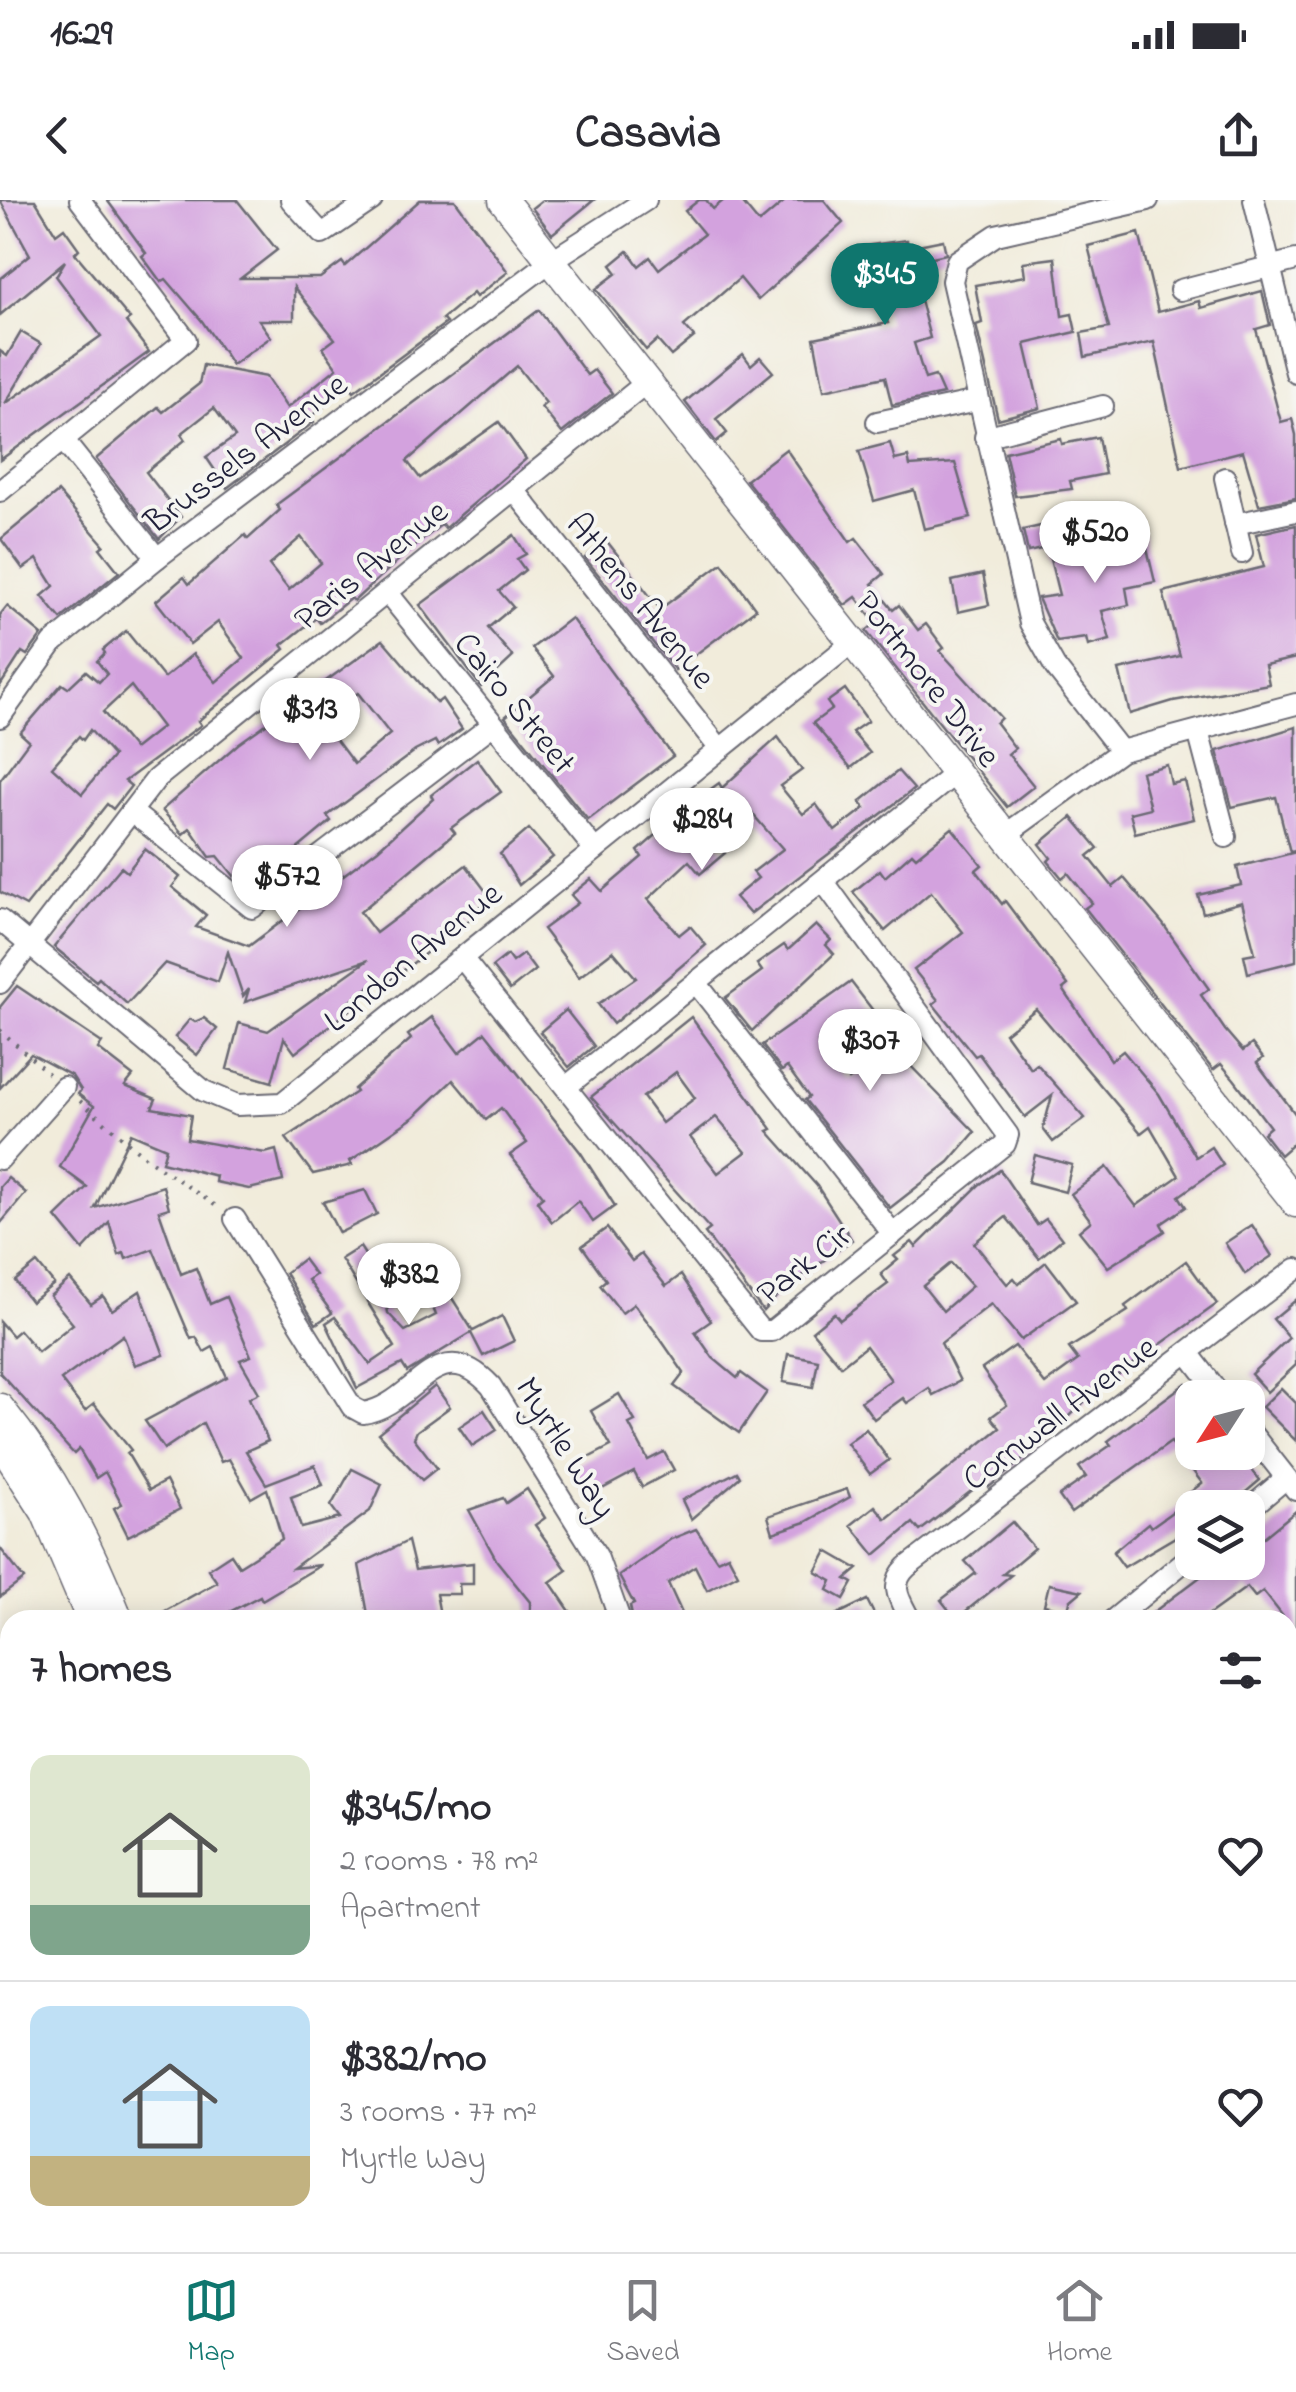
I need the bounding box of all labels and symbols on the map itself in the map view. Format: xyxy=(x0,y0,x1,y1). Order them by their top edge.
pin: $345 xyxy=(826,243,944,328)
street label: Brussels Avenue xyxy=(134,361,360,549)
street label: Paris Avenue xyxy=(284,488,461,645)
pin: $520 xyxy=(1036,501,1154,586)
street label: Athens Avenue xyxy=(552,503,727,702)
street label: Portmore Drive xyxy=(841,581,1012,780)
street label: Cairo Street xyxy=(440,622,587,787)
pin: $313 xyxy=(251,678,369,763)
pin: $284 xyxy=(643,788,761,873)
pin: $572 xyxy=(228,845,346,930)
street label: London Avenue xyxy=(314,870,515,1047)
pin: $307 xyxy=(811,1009,929,1094)
street label: Park Cir xyxy=(747,1212,864,1319)
pin: $382 xyxy=(350,1243,468,1328)
street label: Cornwall Avenue xyxy=(953,1324,1170,1505)
street label: Myrtle Way xyxy=(500,1368,628,1530)
north arrow xyxy=(1175,1380,1265,1470)

